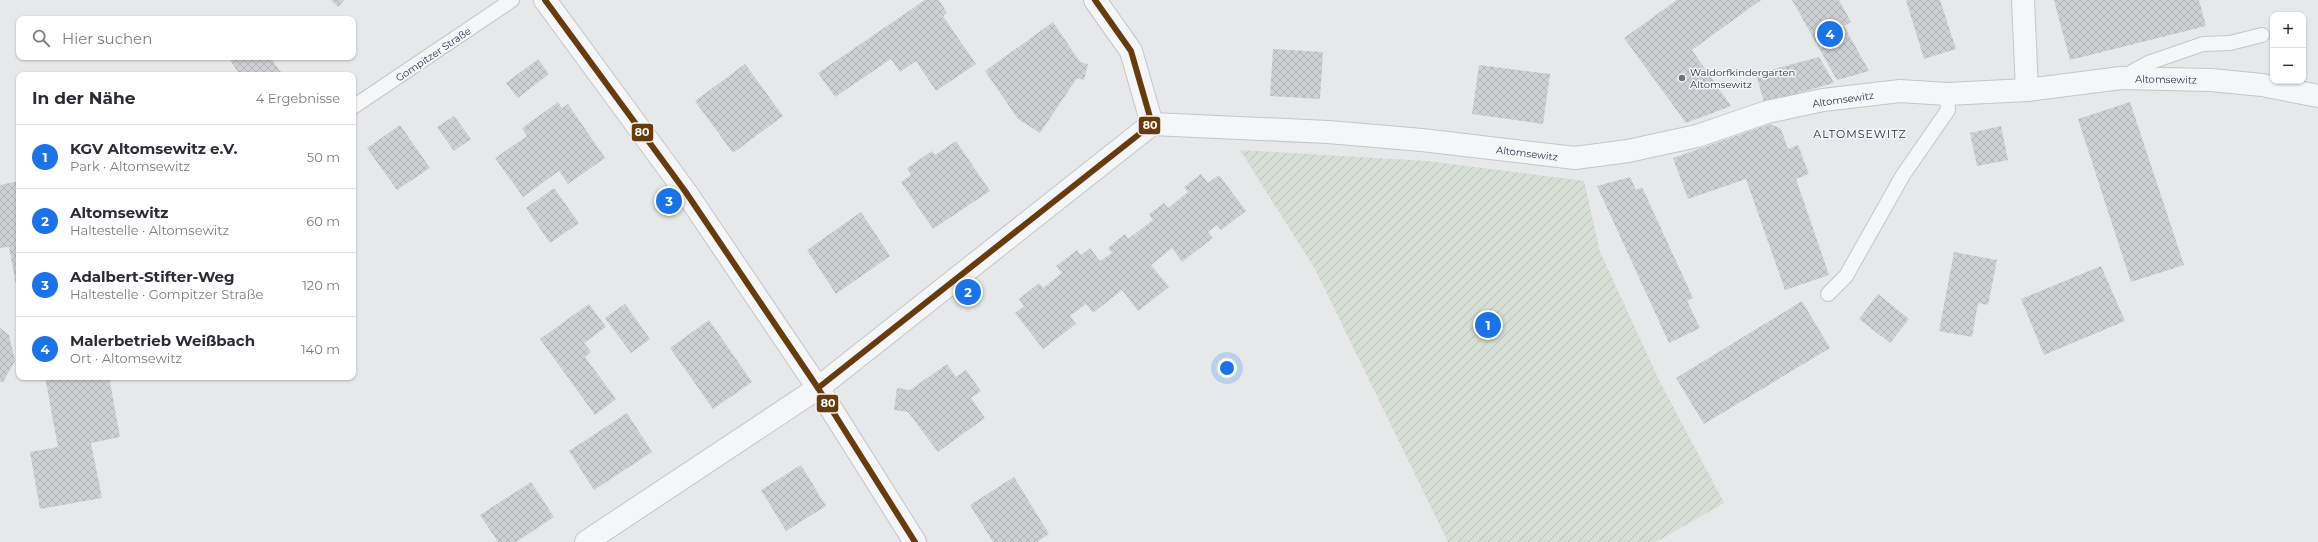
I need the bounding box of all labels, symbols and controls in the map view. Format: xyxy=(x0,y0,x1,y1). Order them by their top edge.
map controls xyxy=(2270,12,2306,84)
button: + xyxy=(2270,12,2306,48)
search box xyxy=(16,16,356,60)
pin: 4 xyxy=(1817,19,1843,49)
street label: Gompitzer Straße xyxy=(393,24,473,84)
icon: search xyxy=(30,27,52,49)
text: Hier suchen xyxy=(62,29,152,48)
button: − xyxy=(2270,48,2306,84)
place label: Waldorfkindergarten Altomsewitz xyxy=(1690,66,1795,91)
street label: Altomsewitz xyxy=(2135,72,2197,87)
marker: Waldorfkindergarten Altomsewitz xyxy=(1677,73,1687,83)
text: In der Nähe xyxy=(32,88,136,108)
street label: Altomsewitz xyxy=(1812,89,1875,110)
text: 4 Ergebnisse xyxy=(256,90,340,106)
line badge: 80 xyxy=(1138,116,1161,135)
text: 80 xyxy=(1143,118,1158,132)
line badge: 80 xyxy=(631,123,654,142)
text: 80 xyxy=(635,125,650,139)
district label: ALTOMSEWITZ xyxy=(1813,127,1907,141)
text: KGV Altomsewitz e.V. xyxy=(70,139,238,158)
street label: Altomsewitz xyxy=(1495,143,1558,164)
text: 1 xyxy=(42,149,48,165)
text: 50 m xyxy=(307,149,340,165)
text: Park · Altomsewitz xyxy=(70,158,190,174)
pin: 3 xyxy=(656,186,682,216)
text: Altomsewitz xyxy=(70,203,168,222)
text: 2 xyxy=(41,213,49,229)
text: 60 m xyxy=(306,213,340,229)
text: Haltestelle · Altomsewitz xyxy=(70,222,229,238)
text: Adalbert-Stifter-Weg xyxy=(70,267,235,286)
text: 3 xyxy=(41,277,49,293)
text: 120 m xyxy=(302,277,340,293)
pin: 2 xyxy=(955,277,981,307)
text: Haltestelle · Gompitzer Straße xyxy=(70,286,263,302)
pin: 1 xyxy=(1475,310,1501,340)
text: Malerbetrieb Weißbach xyxy=(70,331,255,350)
text: 4 xyxy=(41,341,49,357)
text: 140 m xyxy=(301,341,340,357)
text: Ort · Altomsewitz xyxy=(70,350,182,366)
your location xyxy=(1217,358,1237,378)
line badge: 80 xyxy=(816,394,839,413)
text: 80 xyxy=(821,396,836,410)

